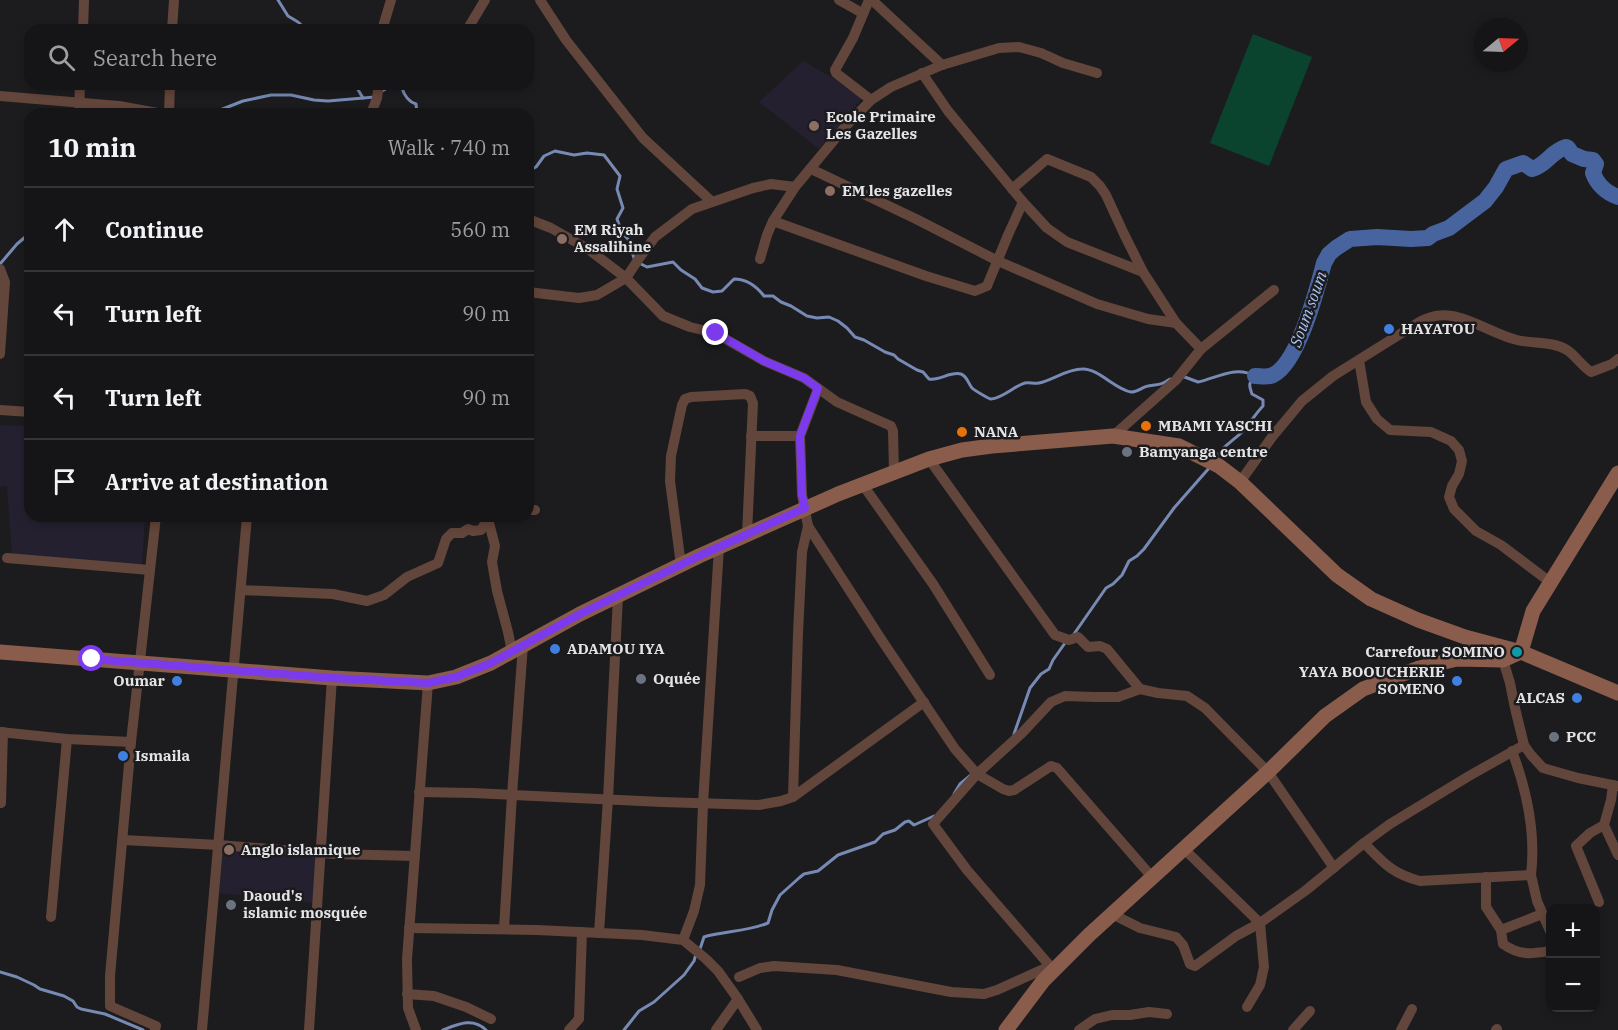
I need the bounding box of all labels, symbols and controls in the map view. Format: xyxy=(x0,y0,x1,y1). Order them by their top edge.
north arrow xyxy=(1474,18,1528,72)
search box xyxy=(24,24,534,90)
icon: search xyxy=(45,41,78,74)
text: Search here xyxy=(93,43,217,72)
place label: Ecole Primaire Les Gazelles xyxy=(826,107,936,143)
marker: Ecole Primaire Les Gazelles xyxy=(807,119,821,133)
text: 10 min xyxy=(48,130,136,164)
text: Walk · 740 m xyxy=(388,134,510,161)
place label: EM les gazelles xyxy=(842,181,952,200)
marker: EM les gazelles xyxy=(823,184,837,198)
icon: ahead xyxy=(48,213,81,246)
text: Continue xyxy=(105,215,204,244)
text: 560 m xyxy=(450,216,510,243)
place label: EM Riyah Assalihine xyxy=(574,220,651,256)
marker: EM Riyah Assalihine xyxy=(555,232,569,246)
water label: Soum soum xyxy=(1285,268,1331,351)
icon: left xyxy=(48,297,81,330)
text: Turn left xyxy=(105,299,201,328)
text: 90 m xyxy=(462,300,510,327)
route end xyxy=(702,319,728,345)
place label: HAYATOU xyxy=(1401,319,1475,338)
marker: HAYATOU xyxy=(1382,322,1396,336)
icon: left xyxy=(48,381,81,414)
text: Turn left xyxy=(105,383,201,412)
text: 90 m xyxy=(462,384,510,411)
place label: MBAMI YASCHI xyxy=(1158,416,1273,435)
marker: MBAMI YASCHI xyxy=(1139,419,1153,433)
place label: NANA xyxy=(974,422,1019,441)
marker: NANA xyxy=(955,425,969,439)
place label: Bamyanga centre xyxy=(1139,442,1268,461)
marker: Bamyanga centre xyxy=(1120,445,1134,459)
icon: arrive xyxy=(48,465,81,498)
text: Arrive at destination xyxy=(105,467,328,496)
place label: ADAMOU IYA xyxy=(567,639,665,658)
marker: ADAMOU IYA xyxy=(548,642,562,656)
place label: Carrefour SOMINO xyxy=(1365,642,1505,661)
route start xyxy=(78,645,104,671)
marker: Carrefour SOMINO xyxy=(1510,645,1524,659)
place label: YAYA BOOUCHERIE SOMENO xyxy=(1299,662,1445,698)
place label: Oquée xyxy=(653,669,700,688)
place label: Oumar xyxy=(113,671,166,690)
marker: Oquée xyxy=(634,672,648,686)
marker: Oumar xyxy=(170,674,184,688)
marker: YAYA BOOUCHERIE SOMENO xyxy=(1450,674,1464,688)
place label: ALCAS xyxy=(1516,688,1565,707)
marker: ALCAS xyxy=(1570,691,1584,705)
place label: PCC xyxy=(1566,727,1596,746)
marker: PCC xyxy=(1547,730,1561,744)
place label: Ismaila xyxy=(135,746,190,765)
marker: Ismaila xyxy=(116,749,130,763)
place label: Anglo islamique xyxy=(241,840,361,859)
marker: Anglo islamique xyxy=(222,843,236,857)
place label: Daoud's islamic mosquée xyxy=(243,886,367,922)
marker: Daoud's islamic mosquée xyxy=(224,898,238,912)
map controls xyxy=(1546,904,1600,1012)
button: + xyxy=(1546,904,1600,958)
button: − xyxy=(1546,958,1600,1012)

